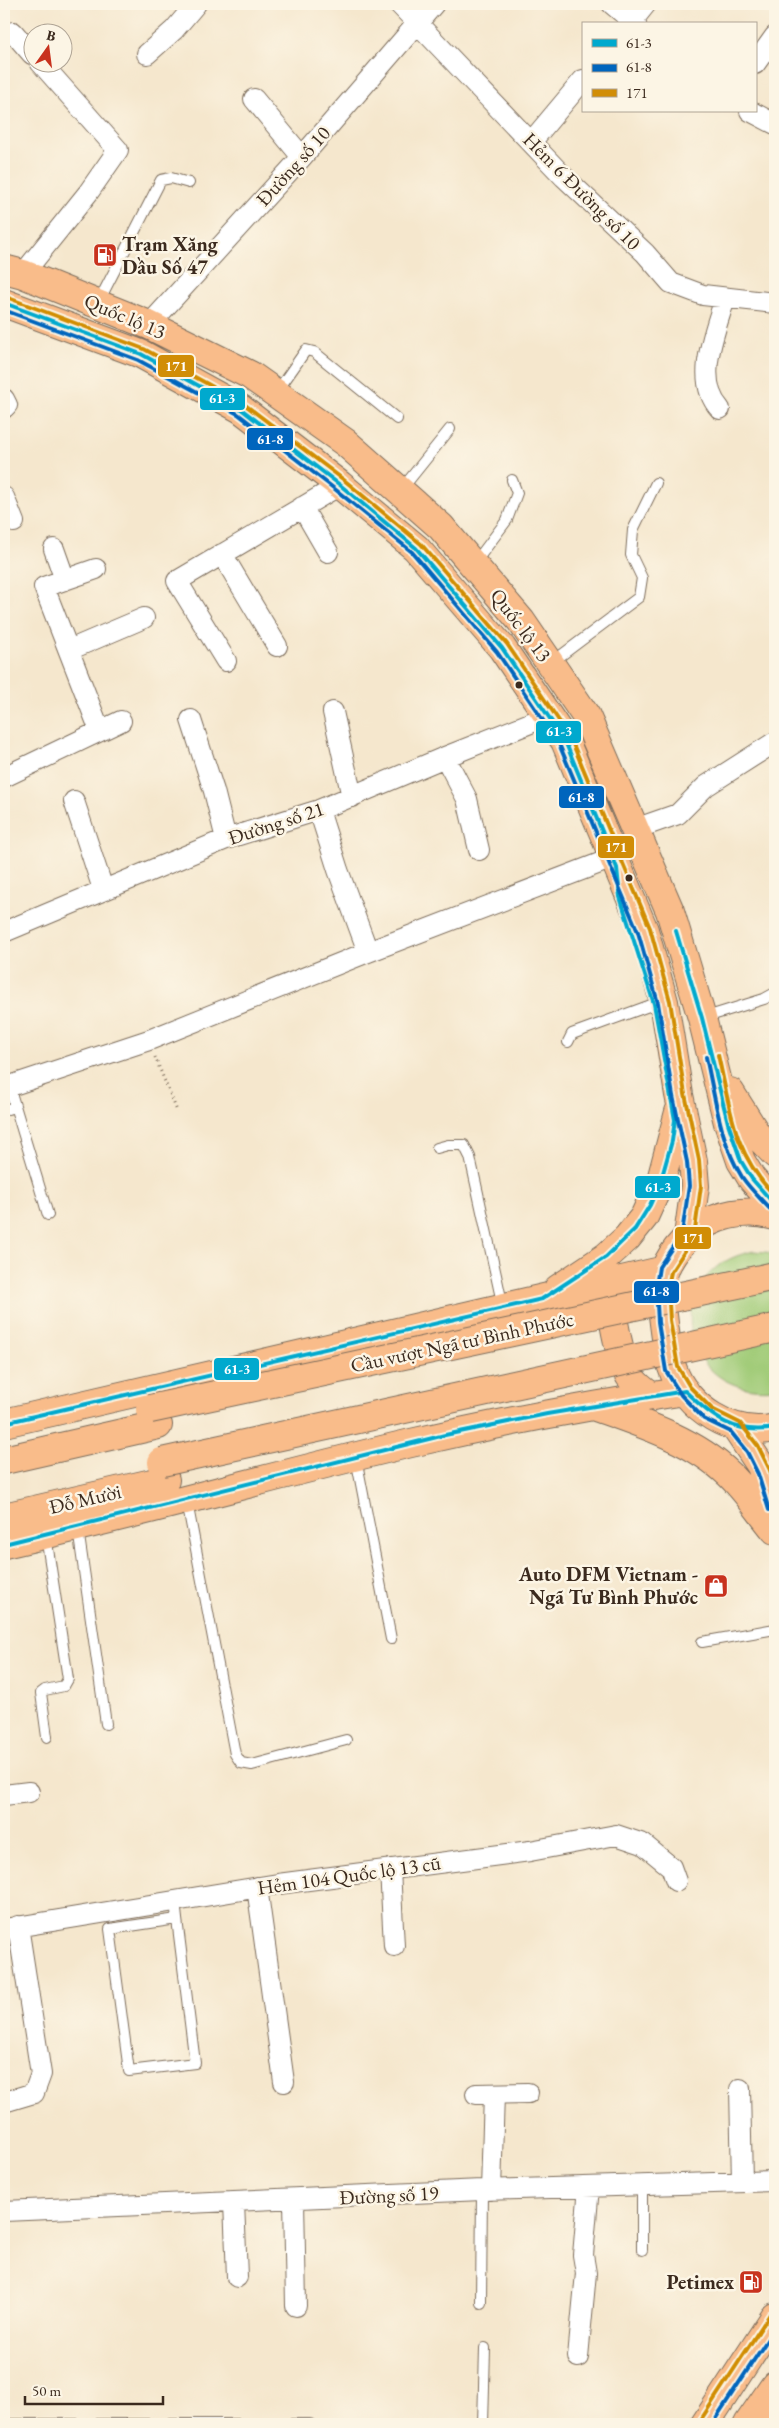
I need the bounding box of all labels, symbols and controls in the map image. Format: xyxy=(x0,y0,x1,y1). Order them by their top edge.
north arrow xyxy=(22,22,72,72)
legend xyxy=(582,22,756,112)
text: B xyxy=(45,26,58,45)
text: 61-3 xyxy=(626,33,652,52)
text: 61-8 xyxy=(626,57,652,76)
text: 171 xyxy=(626,83,648,102)
street label: Đường số 10 xyxy=(250,120,336,212)
street label: Hẻm 6 Đường số 10 xyxy=(518,127,647,256)
place label: Trạm Xăng Dầu Số 47 xyxy=(122,231,219,280)
fuel station icon: Trạm Xăng Dầu Số 47 xyxy=(92,242,118,268)
street label: Quốc lộ 13 xyxy=(80,287,170,345)
line badge: 171 xyxy=(157,354,195,378)
text: 171 xyxy=(165,357,187,375)
line badge: 61-3 xyxy=(199,387,246,411)
text: 61-3 xyxy=(209,389,235,407)
line badge: 61-8 xyxy=(246,427,294,451)
text: 61-8 xyxy=(257,430,283,448)
street label: Quốc lộ 13 xyxy=(485,583,557,667)
unlabelled marker xyxy=(514,680,524,690)
line badge: 61-3 xyxy=(535,720,582,744)
text: 61-3 xyxy=(546,722,572,740)
line badge: 61-8 xyxy=(558,785,605,809)
text: 61-8 xyxy=(568,788,594,806)
street label: Đường số 21 xyxy=(225,795,327,851)
line badge: 171 xyxy=(597,835,635,859)
text: 171 xyxy=(605,838,627,856)
unlabelled marker xyxy=(624,873,634,883)
line badge: 61-3 xyxy=(634,1175,681,1199)
text: 61-3 xyxy=(645,1178,671,1196)
line badge: 171 xyxy=(674,1226,712,1250)
text: 171 xyxy=(682,1229,704,1247)
line badge: 61-8 xyxy=(633,1280,680,1304)
text: 61-8 xyxy=(643,1282,669,1300)
street label: Cầu vượt Ngã tư Bình Phước xyxy=(348,1306,576,1378)
line badge: 61-3 xyxy=(213,1357,260,1381)
text: 61-3 xyxy=(224,1360,250,1378)
street label: Đỗ Mười xyxy=(46,1478,124,1520)
place label: Auto DFM Vietnam - Ngã Tư Bình Phước xyxy=(518,1561,698,1610)
shop icon: Auto DFM Vietnam - Ngã Tư Bình Phước xyxy=(703,1573,729,1599)
street label: Hẻm 104 Quốc lộ 13 cũ xyxy=(256,1849,443,1901)
street label: Đường số 19 xyxy=(339,2179,440,2211)
place label: Petimex xyxy=(666,2269,734,2295)
fuel station icon: Petimex xyxy=(738,2269,764,2295)
scale bar xyxy=(25,2373,162,2405)
text: 50 m xyxy=(32,2381,61,2400)

